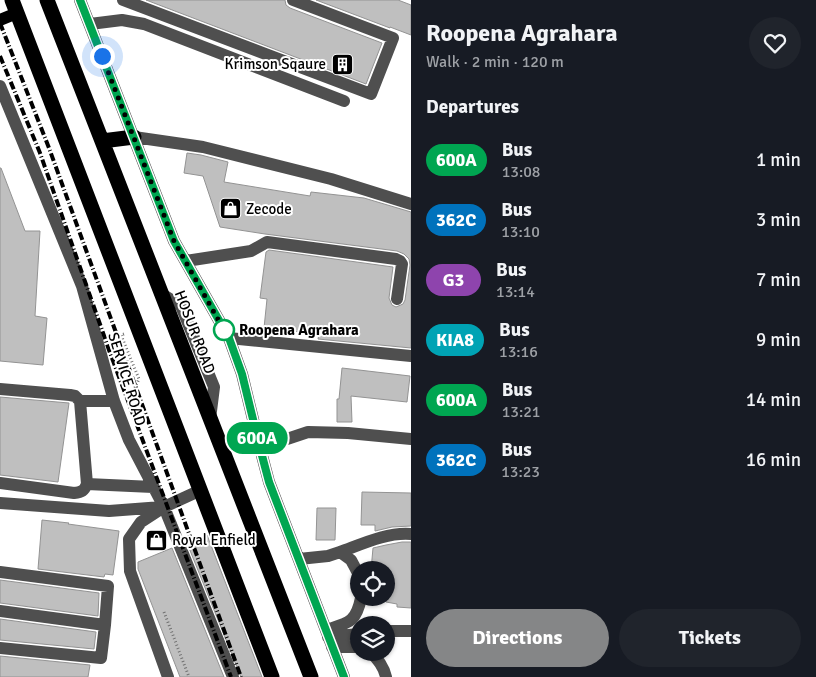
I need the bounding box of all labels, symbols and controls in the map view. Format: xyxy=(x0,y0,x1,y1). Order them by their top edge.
button: heart xyxy=(749,17,801,69)
text: Roopena Agrahara xyxy=(426,18,618,48)
your location xyxy=(90,44,115,69)
building icon: Krimson Sqaure xyxy=(330,52,354,76)
text: Walk · 2 min · 120 m xyxy=(426,52,564,72)
place label: Krimson Sqaure xyxy=(225,55,326,73)
text: Departures xyxy=(426,95,519,119)
text: Bus xyxy=(502,138,532,162)
text: 1 min xyxy=(756,148,801,172)
text: 600A xyxy=(436,149,477,171)
text: 13:08 xyxy=(502,162,541,182)
shop icon: Zecode xyxy=(218,197,242,221)
text: Bus xyxy=(501,198,532,222)
place label: Zecode xyxy=(246,200,292,218)
text: 3 min xyxy=(756,208,801,232)
text: 362C xyxy=(436,209,476,231)
text: 13:10 xyxy=(501,222,540,242)
text: Bus xyxy=(496,258,527,282)
text: 7 min xyxy=(756,268,801,292)
text: G3 xyxy=(443,269,464,291)
text: 13:14 xyxy=(496,282,535,302)
street label: HOSUR ROAD xyxy=(171,288,219,376)
text: Bus xyxy=(499,318,530,342)
marker: Roopena Agrahara xyxy=(213,319,235,341)
place label: Roopena Agrahara xyxy=(239,321,359,339)
text: 9 min xyxy=(756,328,801,352)
text: KIA8 xyxy=(436,329,474,351)
street label: SERVICE ROAD xyxy=(104,330,150,428)
text: 13:16 xyxy=(499,342,538,362)
text: Bus xyxy=(502,378,532,402)
text: 14 min xyxy=(746,388,801,412)
text: 600A xyxy=(436,389,477,411)
text: 13:21 xyxy=(502,402,541,422)
line badge: 600A xyxy=(222,422,292,454)
text: 600A xyxy=(237,427,277,449)
text: Bus xyxy=(501,438,532,462)
text: 16 min xyxy=(746,448,801,472)
text: 362C xyxy=(436,449,476,471)
text: 13:23 xyxy=(501,462,540,482)
shop icon: Royal Enfield xyxy=(144,528,168,552)
place label: Royal Enfield xyxy=(172,531,256,549)
map controls xyxy=(350,561,395,661)
button: locate xyxy=(350,561,395,606)
button: Directions xyxy=(426,609,609,667)
button: Tickets xyxy=(619,609,801,667)
button: layers xyxy=(350,616,395,661)

